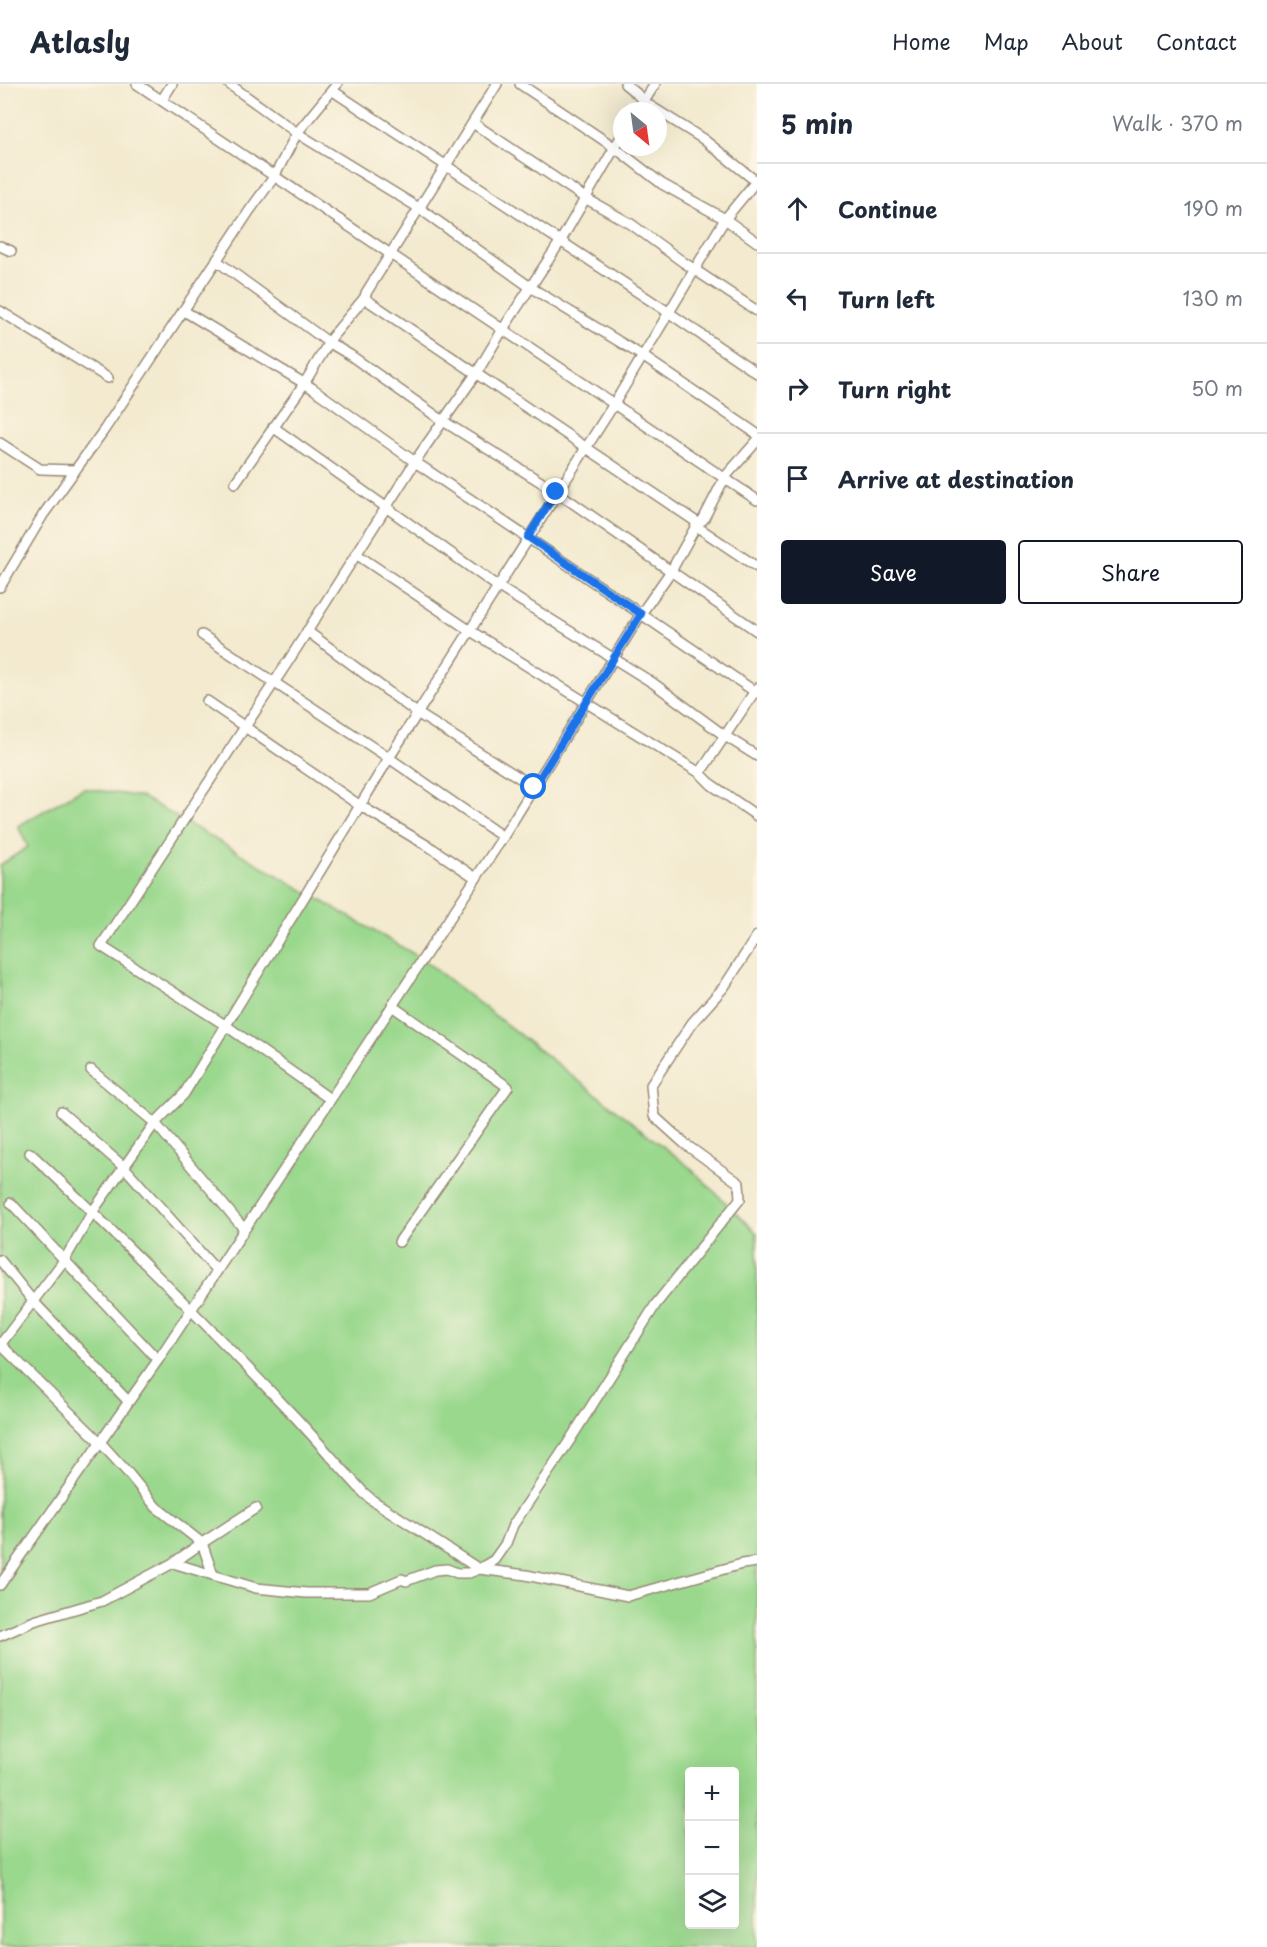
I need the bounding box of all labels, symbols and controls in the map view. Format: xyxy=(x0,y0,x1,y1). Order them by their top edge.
text: Atlasly xyxy=(30,20,130,63)
text: Home xyxy=(892,25,951,57)
text: Map xyxy=(984,25,1029,57)
text: About xyxy=(1062,25,1123,57)
text: Contact xyxy=(1156,25,1237,57)
north arrow xyxy=(613,102,667,156)
text: 5 min xyxy=(781,104,853,143)
text: Walk · 370 m xyxy=(1112,108,1243,138)
icon: ahead xyxy=(781,192,814,225)
text: Continue xyxy=(838,192,937,225)
text: 190 m xyxy=(1184,193,1243,223)
icon: left xyxy=(781,282,814,315)
text: Turn left xyxy=(838,282,935,315)
text: 130 m xyxy=(1183,283,1243,313)
icon: right xyxy=(781,372,814,405)
text: Turn right xyxy=(838,372,951,405)
text: 50 m xyxy=(1191,373,1243,403)
icon: arrive xyxy=(781,462,814,495)
text: Arrive at destination xyxy=(838,462,1074,495)
route end xyxy=(542,478,568,504)
button: Save xyxy=(781,540,1006,604)
button: Share xyxy=(1018,540,1243,604)
route start xyxy=(520,773,546,799)
map controls xyxy=(685,1767,739,1929)
button: + xyxy=(685,1767,739,1821)
button: − xyxy=(685,1821,739,1875)
button: layers xyxy=(685,1875,739,1929)

